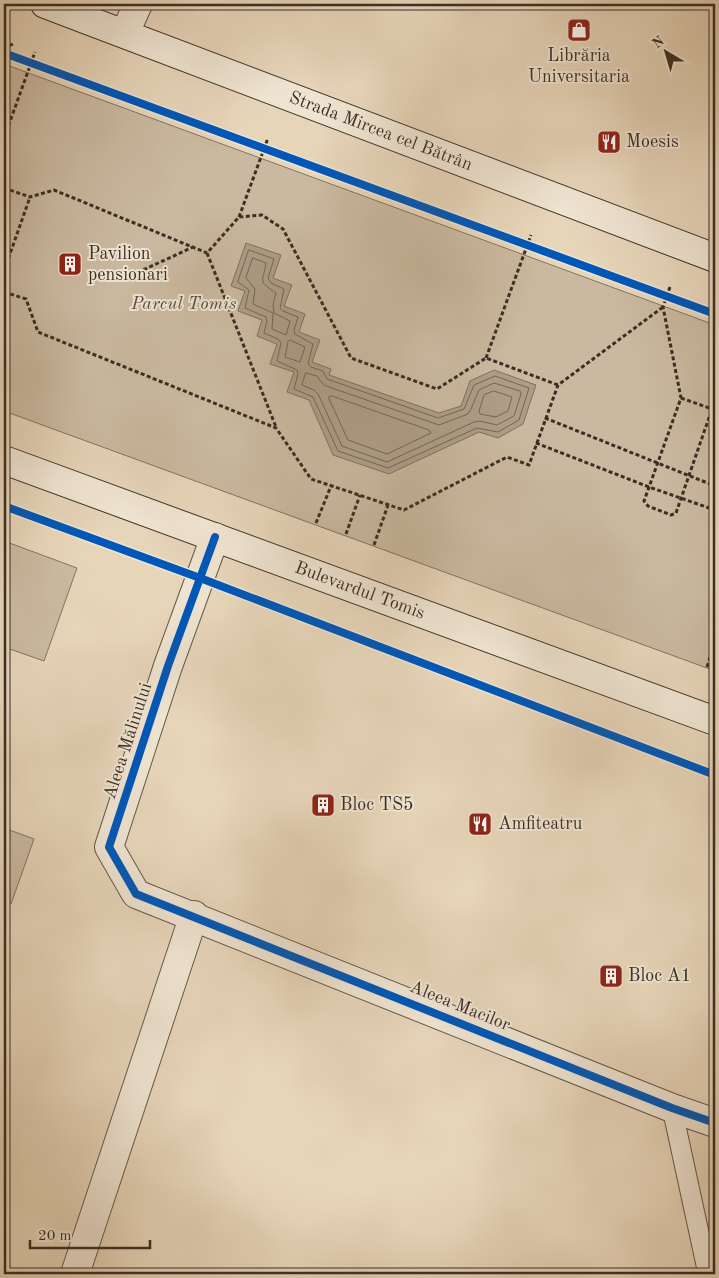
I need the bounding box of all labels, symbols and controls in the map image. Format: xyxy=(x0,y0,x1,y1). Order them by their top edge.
shop icon: Librăria Universitaria xyxy=(566,17,592,43)
north arrow xyxy=(642,28,692,78)
text: N xyxy=(650,34,667,51)
place label: Librăria Universitaria xyxy=(528,47,630,86)
street label: Strada Mircea cel Bătrân xyxy=(287,88,475,174)
restaurant icon: Moesis xyxy=(596,129,622,155)
place label: Moesis xyxy=(626,133,679,151)
place label: Pavilion pensionari xyxy=(88,245,168,284)
building icon: Pavilion pensionari xyxy=(57,251,83,277)
park label: Parcul Tomis xyxy=(130,295,237,313)
street label: Bulevardul Tomis xyxy=(292,559,427,623)
street label: Aleea Mălinului xyxy=(101,680,155,802)
building icon: Bloc TS5 xyxy=(310,792,336,818)
place label: Bloc TS5 xyxy=(340,796,414,814)
restaurant icon: Amfiteatru xyxy=(467,811,493,837)
place label: Amfiteatru xyxy=(498,815,583,833)
building icon: Bloc A1 xyxy=(598,963,624,989)
place label: Bloc A1 xyxy=(628,967,691,985)
street label: Aleea Macilor xyxy=(407,978,514,1035)
scale bar xyxy=(30,1218,150,1250)
text: 20 m xyxy=(38,1229,72,1244)

